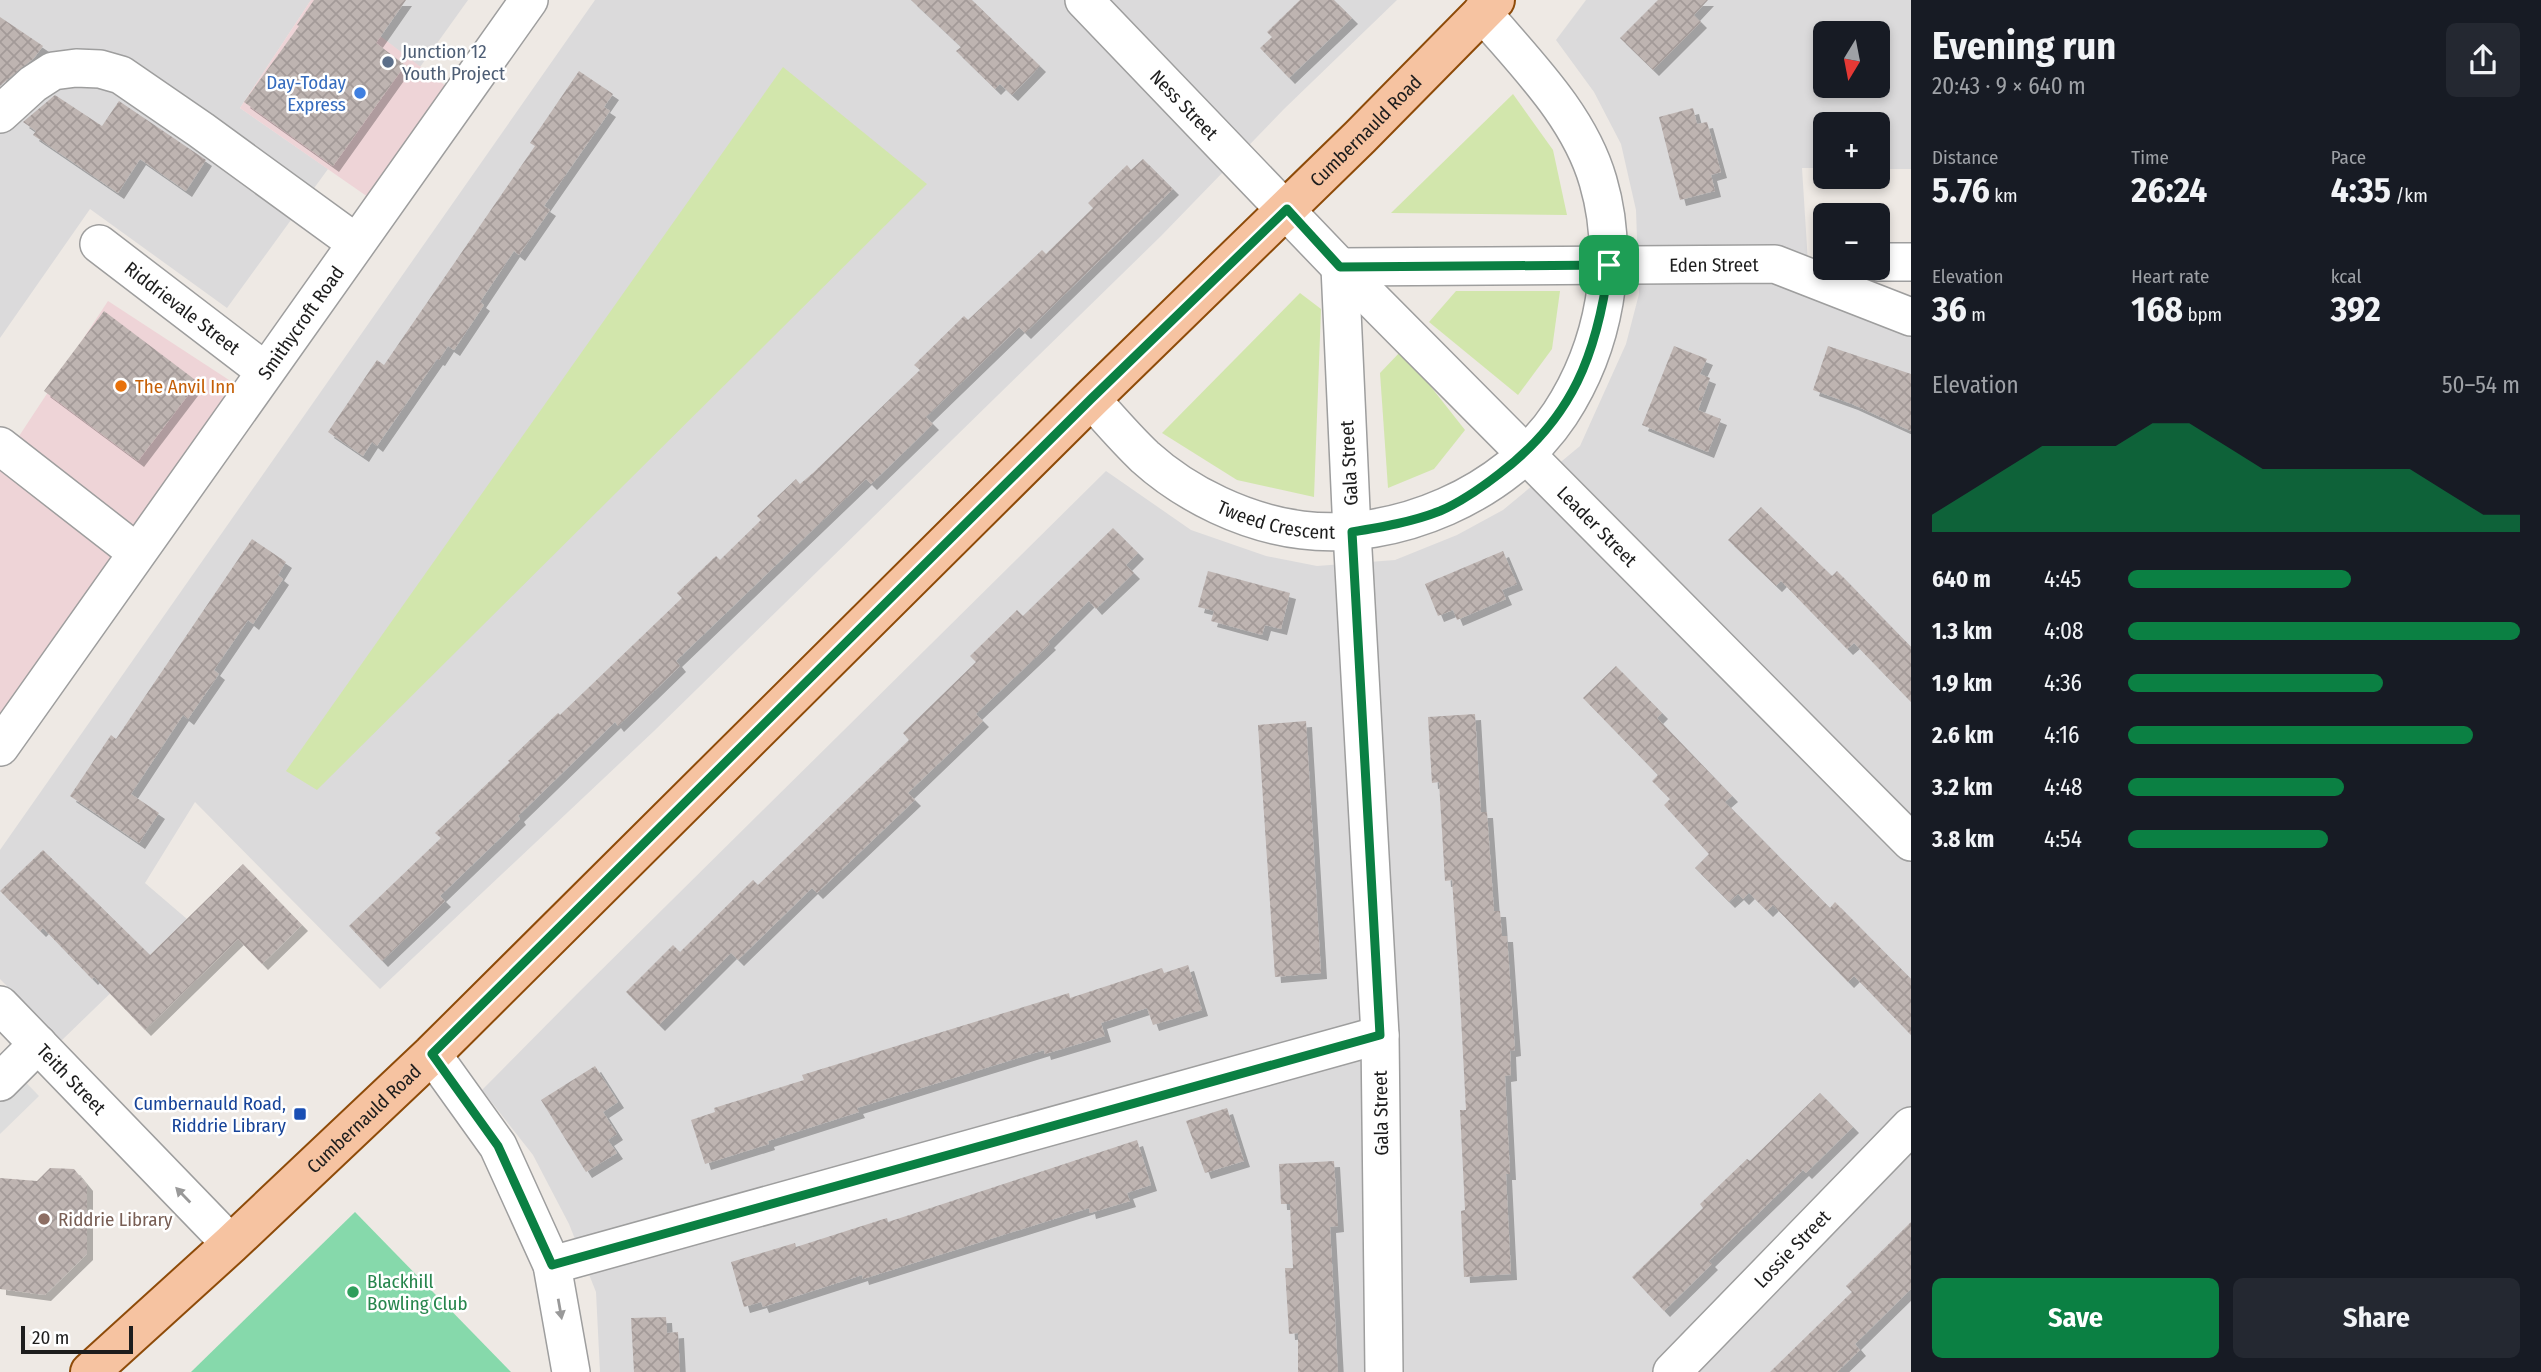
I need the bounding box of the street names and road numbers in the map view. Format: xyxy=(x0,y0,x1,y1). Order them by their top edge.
street label: Ness Street xyxy=(1146,65,1224,145)
street label: Cumbernauld Road xyxy=(1305,70,1426,191)
street label: Eden Street xyxy=(1669,253,1759,276)
street label: Riddrievale Street xyxy=(120,256,245,360)
street label: Smithycroft Road xyxy=(253,261,348,384)
street label: Gala Street xyxy=(1335,419,1363,506)
street label: Leader Street xyxy=(1552,481,1643,572)
street label: Tweed Crescent xyxy=(1214,495,1336,543)
street label: Teith Street xyxy=(32,1039,111,1120)
street label: Cumbernauld Road xyxy=(302,1059,425,1178)
street label: Gala Street xyxy=(1369,1069,1393,1156)
street label: Lossie Street xyxy=(1749,1204,1835,1292)

